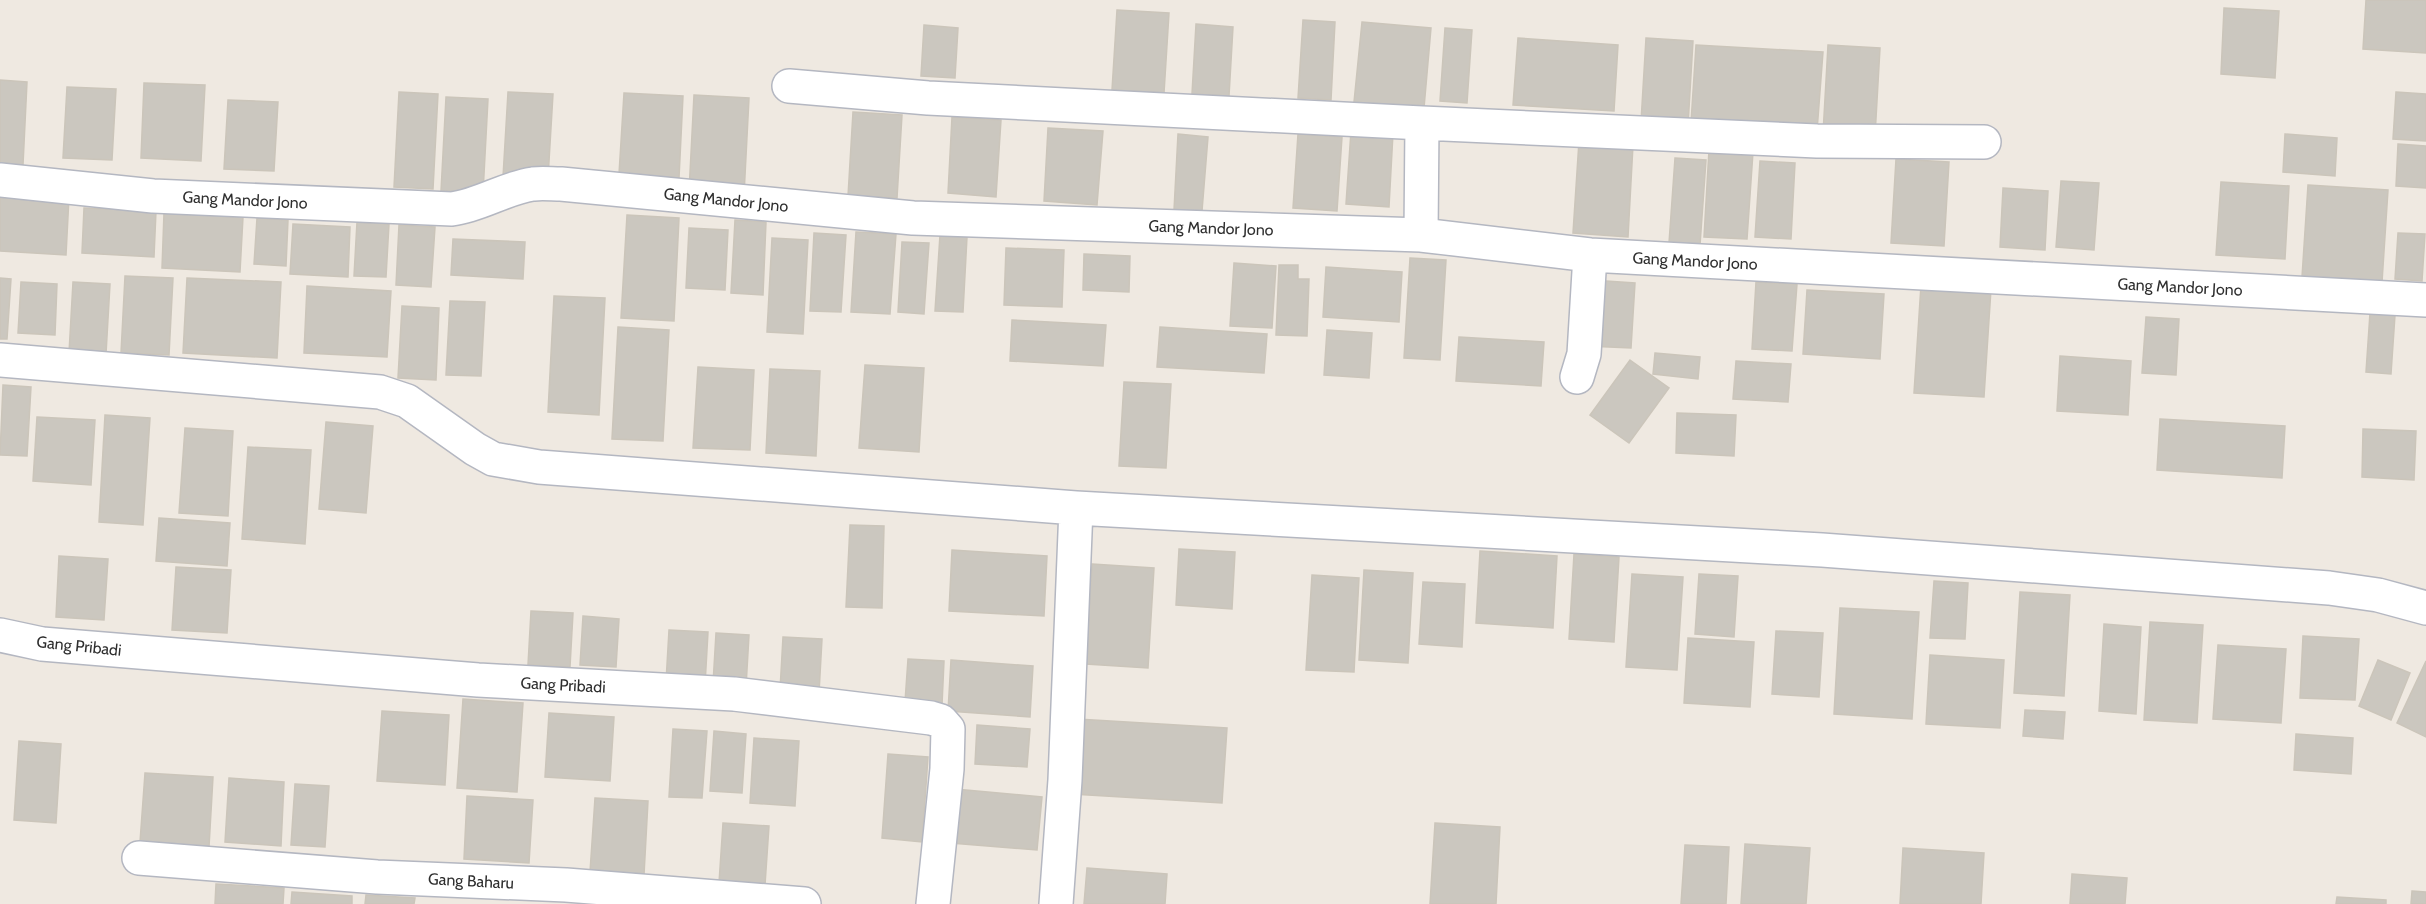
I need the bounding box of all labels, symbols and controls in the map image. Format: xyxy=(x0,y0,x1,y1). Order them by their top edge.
street label: Gang Mandor Jono xyxy=(663,184,789,216)
street label: Gang Mandor Jono xyxy=(182,187,308,213)
street label: Gang Mandor Jono xyxy=(1148,216,1274,240)
street label: Gang Mandor Jono xyxy=(1632,248,1758,274)
street label: Gang Mandor Jono xyxy=(2117,274,2243,300)
street label: Gang Pribadi xyxy=(36,632,122,660)
street label: Gang Pribadi xyxy=(520,673,606,697)
street label: Gang Baharu xyxy=(428,869,514,893)

